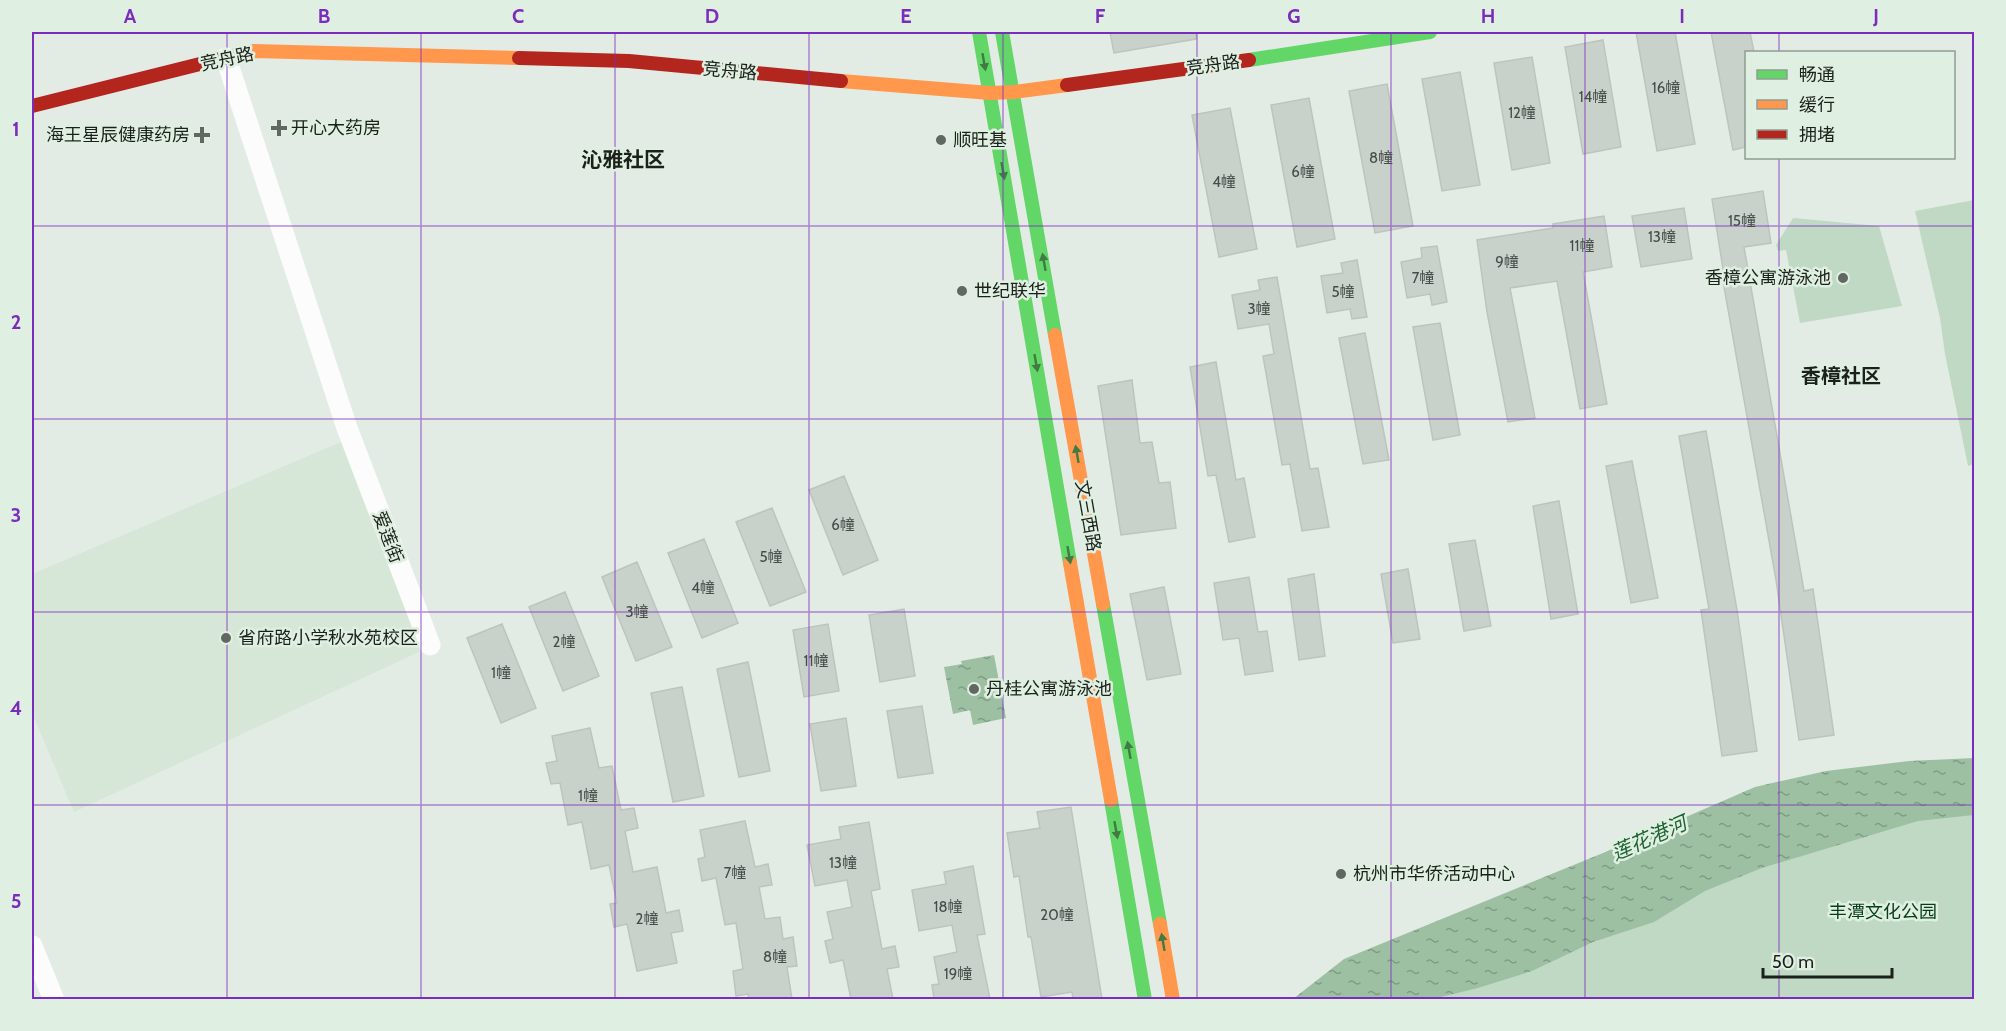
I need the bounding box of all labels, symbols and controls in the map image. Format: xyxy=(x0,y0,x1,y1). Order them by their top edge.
text: A xyxy=(124,4,137,28)
text: B xyxy=(318,4,330,28)
text: C xyxy=(512,4,524,28)
text: D xyxy=(705,4,719,28)
text: E xyxy=(900,4,912,28)
text: F xyxy=(1095,4,1106,28)
text: G xyxy=(1287,4,1301,28)
text: H xyxy=(1481,4,1495,28)
text: I xyxy=(1679,4,1685,28)
text: J xyxy=(1872,4,1879,28)
street label: 竞舟路 xyxy=(198,43,256,75)
street label: 竞舟路 xyxy=(1185,50,1241,80)
legend xyxy=(1745,51,1955,159)
one-way arrow xyxy=(980,53,989,72)
street label: 竞舟路 xyxy=(702,58,758,84)
text: 畅通 xyxy=(1799,64,1835,86)
house number: 16幢 xyxy=(1652,79,1680,97)
house number: 14幢 xyxy=(1579,88,1607,106)
text: 缓行 xyxy=(1799,94,1835,116)
house number: 12幢 xyxy=(1508,104,1536,122)
text: 1 xyxy=(12,117,20,141)
place label: 开心大药房 xyxy=(291,117,381,139)
marker: 开心大药房 xyxy=(272,121,286,135)
place label: 海王星辰健康药房 xyxy=(46,124,190,146)
text: 拥堵 xyxy=(1799,124,1835,146)
marker: 海王星辰健康药房 xyxy=(195,128,209,142)
place label: 顺旺基 xyxy=(953,129,1007,151)
marker: 顺旺基 xyxy=(934,133,948,147)
district label: 沁雅社区 xyxy=(581,147,665,172)
house number: 8幢 xyxy=(1369,149,1393,167)
one-way arrow xyxy=(999,162,1008,181)
house number: 6幢 xyxy=(1291,163,1315,181)
house number: 4幢 xyxy=(1212,173,1236,191)
house number: 15幢 xyxy=(1728,212,1756,230)
house number: 13幢 xyxy=(1648,228,1676,246)
house number: 11幢 xyxy=(1570,237,1594,255)
one-way arrow xyxy=(1039,253,1048,272)
house number: 9幢 xyxy=(1495,253,1519,271)
place label: 香樟公寓游泳池 xyxy=(1705,267,1831,289)
house number: 7幢 xyxy=(1412,269,1434,287)
marker: 香樟公寓游泳池 xyxy=(1836,271,1850,285)
place label: 世纪联华 xyxy=(974,280,1046,302)
house number: 5幢 xyxy=(1331,283,1355,301)
marker: 世纪联华 xyxy=(955,284,969,298)
house number: 3幢 xyxy=(1247,300,1271,318)
text: 2 xyxy=(11,310,21,334)
one-way arrow xyxy=(1032,354,1041,373)
district label: 香樟社区 xyxy=(1801,364,1881,388)
one-way arrow xyxy=(1072,445,1081,464)
street label: 文三西路 xyxy=(1071,479,1105,553)
text: 3 xyxy=(11,503,21,527)
street label: 爱莲街 xyxy=(368,508,408,566)
house number: 6幢 xyxy=(831,516,855,534)
one-way arrow xyxy=(1065,546,1074,565)
house number: 5幢 xyxy=(759,548,783,566)
house number: 4幢 xyxy=(691,579,715,597)
house number: 3幢 xyxy=(625,603,649,621)
place label: 省府路小学秋水苑校区 xyxy=(238,627,418,649)
marker: 省府路小学秋水苑校区 xyxy=(219,631,233,645)
house number: 2幢 xyxy=(553,633,575,651)
house number: 11幢 xyxy=(804,652,828,670)
house number: 1幢 xyxy=(491,664,511,682)
place label: 丹桂公寓游泳池 xyxy=(986,678,1112,700)
marker: 丹桂公寓游泳池 xyxy=(967,682,981,696)
text: 4 xyxy=(10,696,22,720)
one-way arrow xyxy=(1124,740,1133,759)
house number: 1幢 xyxy=(578,787,598,805)
water label: 莲花港河 xyxy=(1608,809,1694,865)
one-way arrow xyxy=(1112,821,1121,840)
house number: 13幢 xyxy=(829,854,857,872)
place label: 杭州市华侨活动中心 xyxy=(1353,863,1515,885)
house number: 7幢 xyxy=(724,864,746,882)
marker: 杭州市华侨活动中心 xyxy=(1334,867,1348,881)
text: 5 xyxy=(11,889,21,913)
house number: 18幢 xyxy=(934,898,962,916)
park label: 丰潭文化公园 xyxy=(1829,901,1937,923)
house number: 20幢 xyxy=(1040,906,1074,924)
house number: 2幢 xyxy=(636,910,658,928)
one-way arrow xyxy=(1158,932,1167,951)
scale bar xyxy=(1763,941,1892,979)
house number: 8幢 xyxy=(763,948,787,966)
text: 50 m xyxy=(1772,951,1814,973)
house number: 19幢 xyxy=(944,965,972,983)

